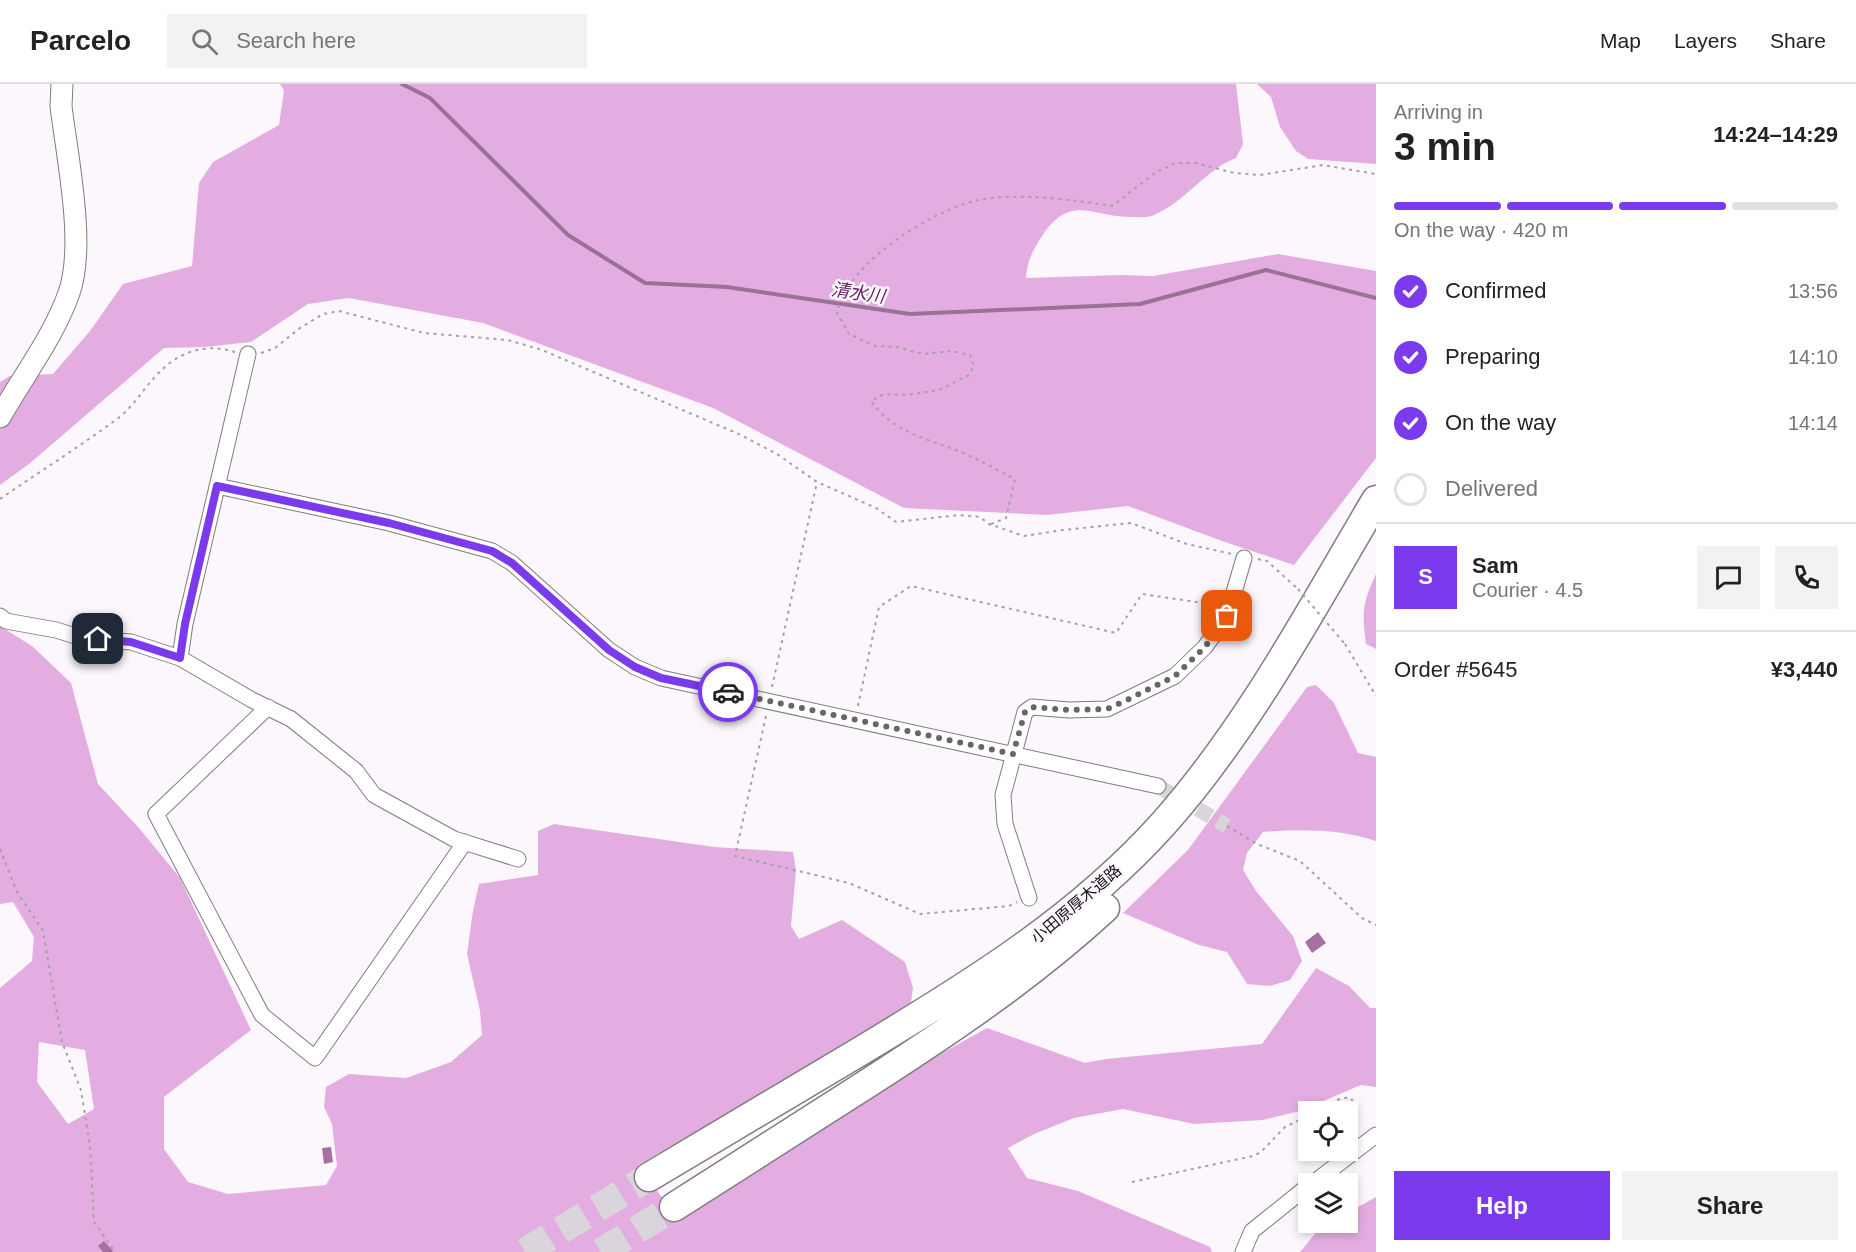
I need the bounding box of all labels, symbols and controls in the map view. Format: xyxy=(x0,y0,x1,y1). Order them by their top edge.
search box xyxy=(167,14,587,68)
text: Parcelo xyxy=(30,25,131,56)
icon: search xyxy=(188,25,221,58)
text: Search here xyxy=(236,28,356,53)
text: Map xyxy=(1600,29,1641,52)
text: Layers xyxy=(1674,29,1737,52)
text: Share xyxy=(1770,29,1826,52)
text: Arriving in xyxy=(1394,101,1483,123)
text: 14:24–14:29 xyxy=(1713,122,1838,147)
text: 3 min xyxy=(1394,125,1496,168)
text: On the way · 420 m xyxy=(1394,219,1569,241)
icon: check xyxy=(1394,275,1427,308)
text: Confirmed xyxy=(1445,278,1546,303)
water label: 清水川 xyxy=(830,279,888,307)
text: 13:56 xyxy=(1788,280,1838,302)
icon: check xyxy=(1394,341,1427,374)
text: Preparing xyxy=(1445,344,1540,369)
text: 14:10 xyxy=(1788,346,1838,368)
icon: check xyxy=(1394,407,1427,440)
text: On the way xyxy=(1445,410,1556,435)
text: 14:14 xyxy=(1788,412,1838,434)
text: Delivered xyxy=(1445,476,1538,501)
button: chat xyxy=(1697,546,1760,609)
button: phone xyxy=(1775,546,1838,609)
text: Sam xyxy=(1472,553,1518,578)
text: S xyxy=(1418,564,1433,589)
text: Courier · 4.5 xyxy=(1472,579,1583,601)
pin xyxy=(1201,590,1252,641)
icon: bag xyxy=(1210,599,1243,632)
pin xyxy=(72,613,123,664)
icon: home xyxy=(81,622,114,655)
text: Order #5645 xyxy=(1394,657,1518,682)
text: ¥3,440 xyxy=(1771,657,1838,682)
courier xyxy=(698,662,758,722)
icon: car xyxy=(712,676,745,709)
street label: 小田原厚木道路 xyxy=(1028,861,1124,947)
map controls xyxy=(1298,1101,1358,1233)
button: locate xyxy=(1298,1101,1358,1161)
button: Help xyxy=(1394,1171,1610,1240)
button: Share xyxy=(1622,1171,1838,1240)
button: layers xyxy=(1298,1173,1358,1233)

